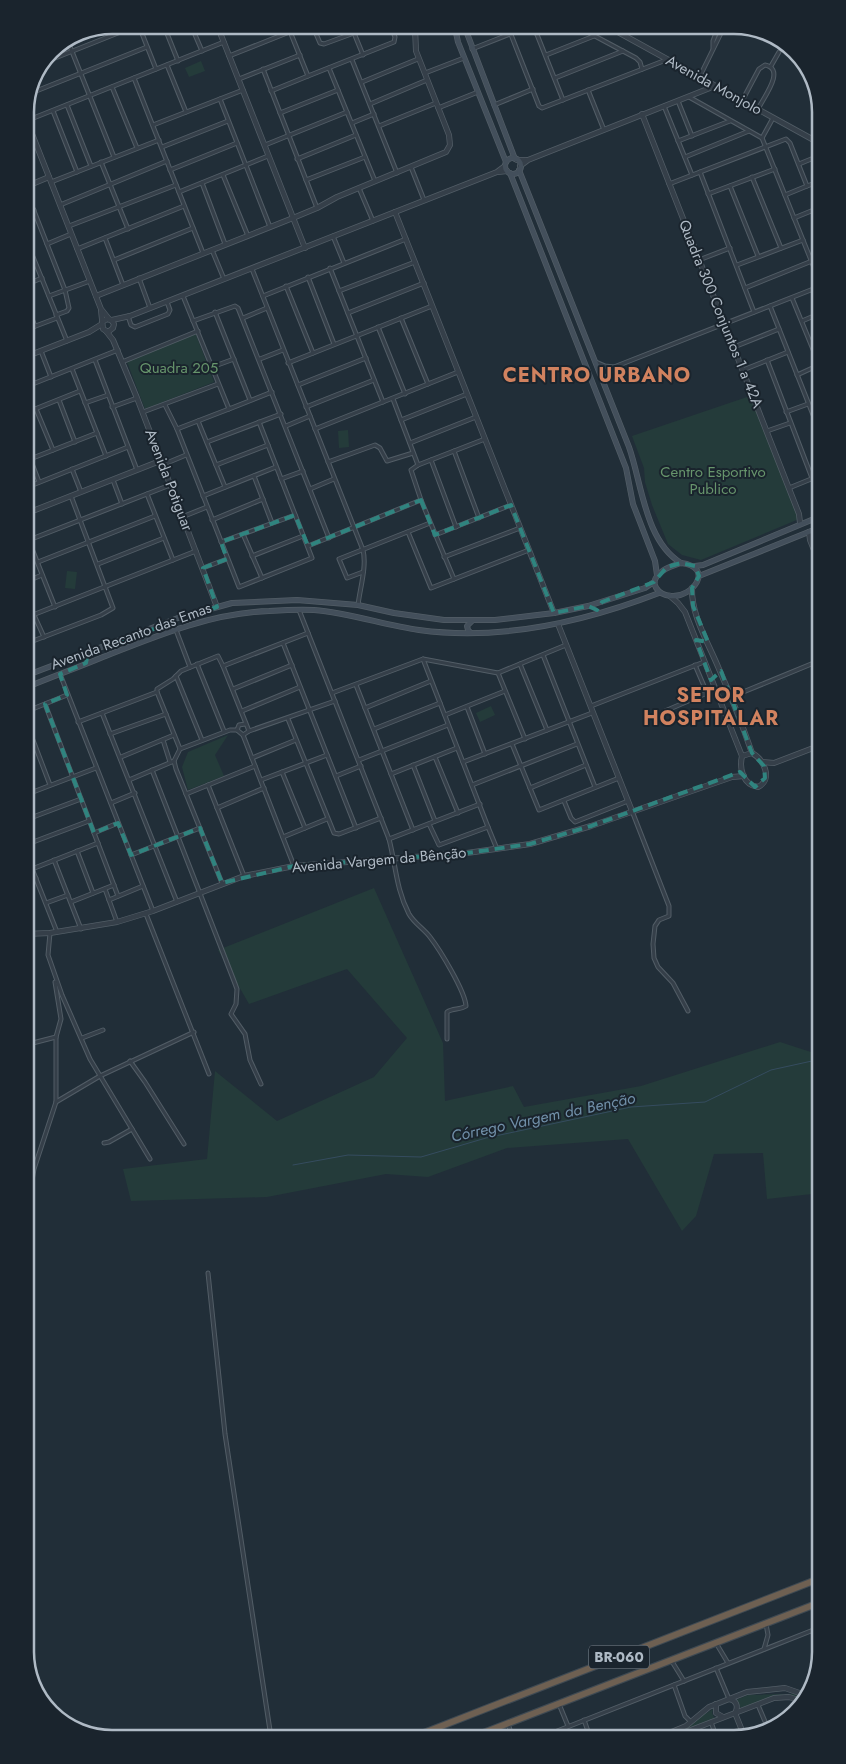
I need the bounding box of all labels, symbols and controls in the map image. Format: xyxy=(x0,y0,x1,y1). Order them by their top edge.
street label: Avenida Monjolo xyxy=(662,49,766,121)
street label: Quadra 300 Conjuntos 1 a 42A xyxy=(673,217,769,412)
park label: Quadra 205 xyxy=(140,357,218,379)
district label: CENTRO URBANO xyxy=(503,361,691,390)
street label: Avenida Potiguar xyxy=(139,426,199,535)
park label: Centro Esportivo Publico xyxy=(660,461,766,500)
street label: Avenida Recanto das Emas xyxy=(48,597,214,675)
district label: SETOR HOSPITALAR xyxy=(643,681,779,733)
street label: Avenida Vargem da Bênção xyxy=(291,841,467,879)
water label: Córrego Vargem da Benção xyxy=(449,1086,638,1148)
road number: BR-060 xyxy=(589,1645,649,1668)

